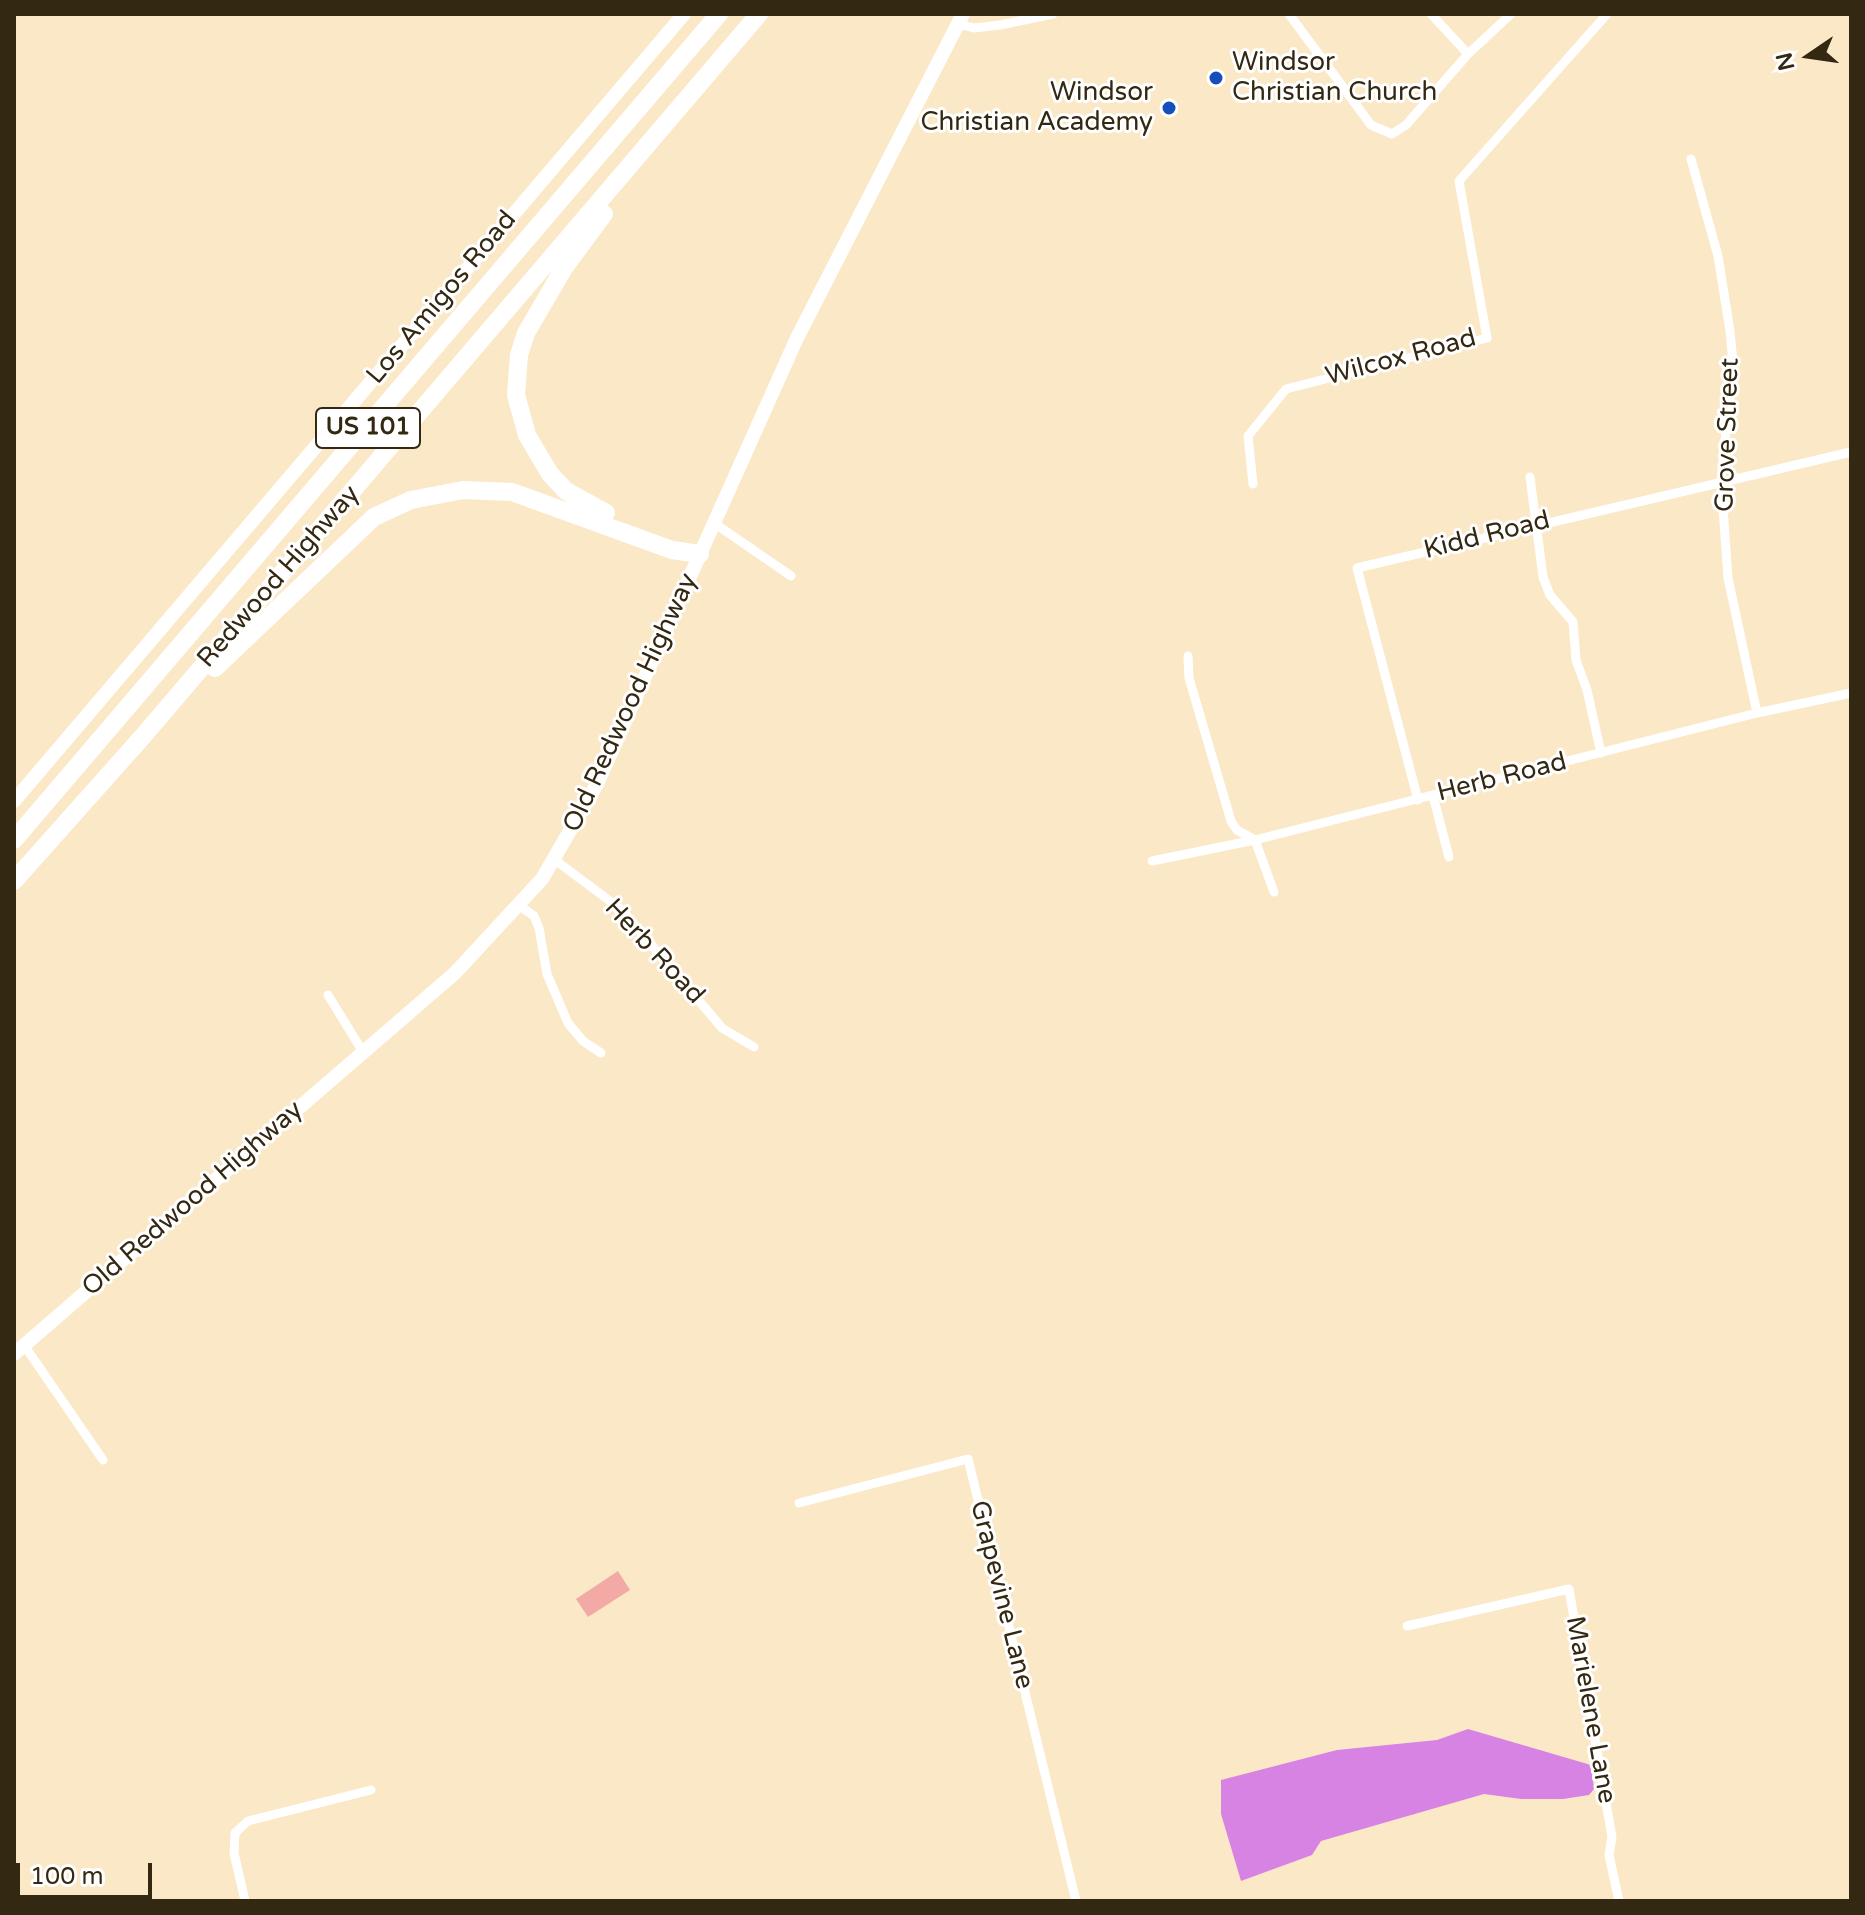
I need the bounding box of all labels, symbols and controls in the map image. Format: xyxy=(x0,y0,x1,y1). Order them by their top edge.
north arrow xyxy=(1769,16,1849,96)
place label: Windsor Christian Church xyxy=(1232,47,1437,108)
text: N xyxy=(1771,50,1800,73)
marker: Windsor Christian Church xyxy=(1207,69,1225,87)
place label: Windsor Christian Academy xyxy=(920,77,1153,138)
marker: Windsor Christian Academy xyxy=(1160,99,1178,117)
street label: Los Amigos Road xyxy=(361,205,523,391)
street label: Wilcox Road xyxy=(1322,323,1480,393)
street label: Grove Street xyxy=(1710,357,1746,513)
road number: US 101 xyxy=(316,408,420,448)
street label: Redwood Highway xyxy=(191,479,367,675)
street label: Kidd Road xyxy=(1421,505,1553,567)
street label: Old Redwood Highway xyxy=(557,569,705,837)
street label: Herb Road xyxy=(1434,747,1570,809)
street label: Herb Road xyxy=(597,893,711,1011)
street label: Old Redwood Highway xyxy=(76,1095,310,1303)
street label: Grapevine Lane xyxy=(963,1498,1039,1692)
street label: Marielene Lane xyxy=(1558,1614,1622,1806)
scale bar xyxy=(20,1847,156,1897)
text: 100 m xyxy=(30,1862,104,1891)

